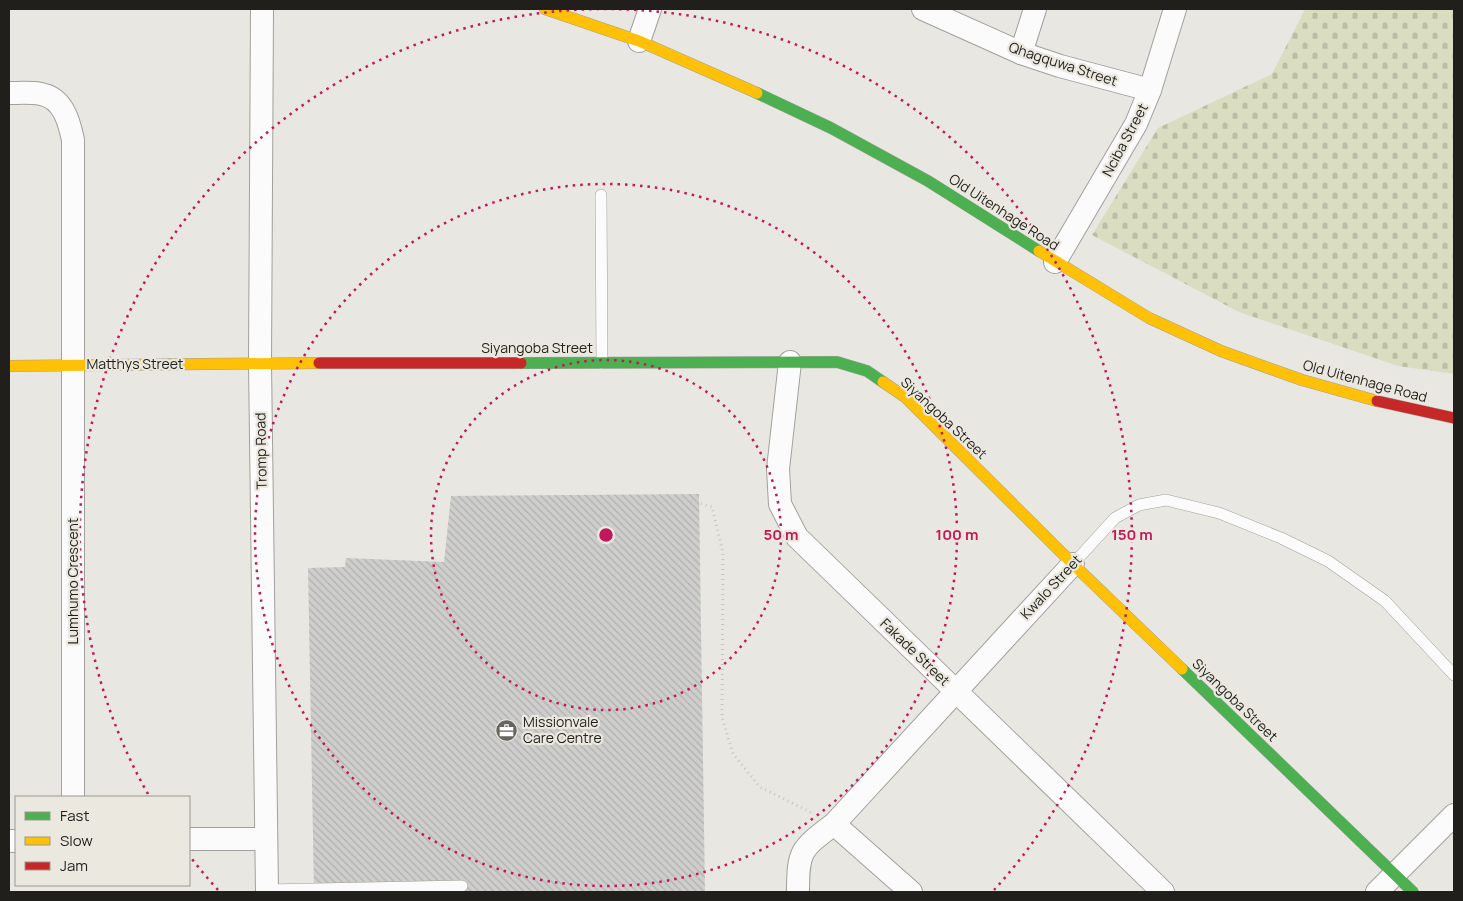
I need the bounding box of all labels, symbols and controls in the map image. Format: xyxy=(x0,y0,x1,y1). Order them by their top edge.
street label: Qhagquwa Street xyxy=(1006,37,1120,90)
street label: Nciba Street xyxy=(1097,99,1152,180)
street label: Old Uitenhage Road xyxy=(946,169,1063,254)
street label: Siyangoba Street xyxy=(481,338,593,357)
street label: Matthys Street xyxy=(87,354,184,373)
street label: Old Uitenhage Road xyxy=(1301,355,1429,406)
street label: Siyangoba Street xyxy=(897,373,992,463)
street label: Tromp Road xyxy=(250,412,271,490)
street label: Lumhumo Crescent xyxy=(63,517,82,644)
text: 50 m xyxy=(763,524,799,545)
text: 100 m xyxy=(936,524,978,545)
text: 150 m xyxy=(1111,524,1153,545)
centre of rings xyxy=(597,526,615,544)
street label: Kwalo Street xyxy=(1016,550,1086,623)
street label: Fakade Street xyxy=(876,614,954,690)
street label: Siyangoba Street xyxy=(1189,654,1282,746)
place label: Missionvale Care Centre xyxy=(523,712,602,747)
office icon: Missionvale Care Centre xyxy=(495,718,519,742)
legend xyxy=(15,796,190,886)
text: Fast xyxy=(60,805,89,826)
text: Slow xyxy=(60,830,93,851)
text: Jam xyxy=(60,855,88,876)

